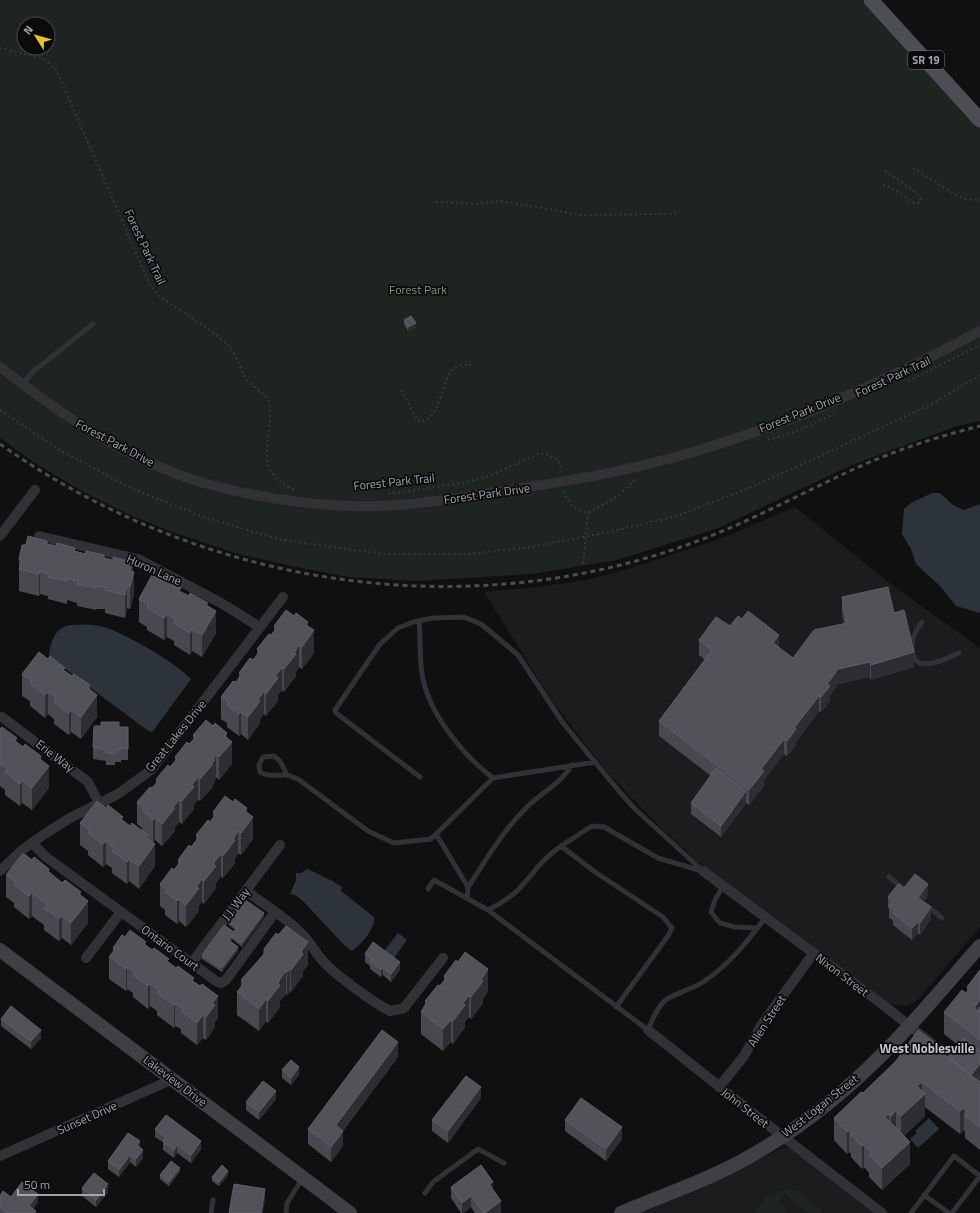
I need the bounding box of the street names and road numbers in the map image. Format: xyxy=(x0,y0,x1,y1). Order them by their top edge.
road number: SR 19 xyxy=(908,51,944,69)
street label: Forest Park Trail xyxy=(120,206,171,288)
street label: Forest Park Trail xyxy=(852,351,934,402)
street label: Forest Park Drive xyxy=(756,387,844,438)
street label: Forest Park Drive xyxy=(72,414,158,471)
street label: Forest Park Trail xyxy=(352,468,435,495)
street label: Forest Park Drive xyxy=(443,478,531,509)
street label: Huron Lane xyxy=(124,549,185,590)
street label: Great Lakes Drive xyxy=(140,695,211,776)
street label: Erie Way xyxy=(32,735,79,777)
street label: J.J. Way xyxy=(217,883,254,924)
street label: Ontario Court xyxy=(137,920,204,976)
street label: Nixon Street xyxy=(812,948,874,1001)
street label: Allen Street xyxy=(743,990,791,1051)
street label: Lakeview Drive xyxy=(139,1050,211,1111)
street label: West Logan Street xyxy=(777,1069,863,1142)
street label: John Street xyxy=(717,1083,774,1133)
street label: Sunset Drive xyxy=(54,1096,120,1139)

